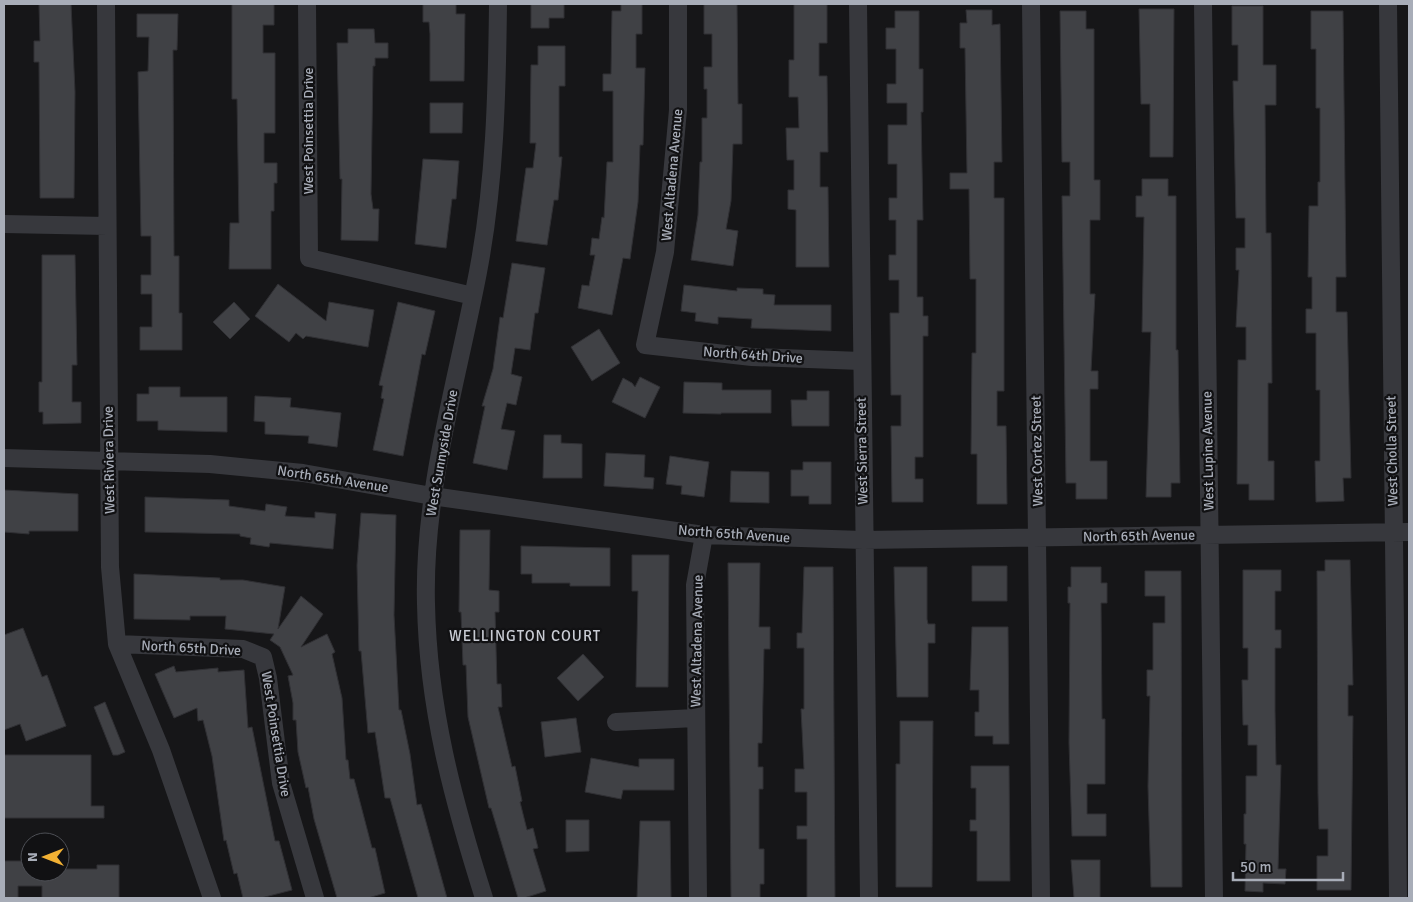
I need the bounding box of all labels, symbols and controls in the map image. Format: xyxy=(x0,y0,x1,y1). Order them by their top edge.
street label: West Poinsettia Drive xyxy=(300,67,317,195)
street label: West Altadena Avenue xyxy=(658,108,686,242)
street label: North 64th Drive xyxy=(703,343,803,367)
street label: West Sunnyside Drive xyxy=(422,388,462,518)
street label: West Lupine Avenue xyxy=(1198,391,1218,511)
street label: West Cortez Street xyxy=(1028,395,1046,507)
street label: West Cholla Street xyxy=(1383,395,1401,506)
street label: West Sierra Street xyxy=(853,397,871,505)
street label: West Riviera Drive xyxy=(100,406,118,514)
street label: North 65th Avenue xyxy=(276,462,390,496)
street label: North 65th Avenue xyxy=(677,522,791,546)
street label: North 65th Avenue xyxy=(1083,527,1195,545)
street label: West Altadena Avenue xyxy=(687,574,707,708)
district label: WELLINGTON COURT xyxy=(449,627,601,645)
street label: North 65th Drive xyxy=(141,637,241,659)
street label: West Poinsettia Drive xyxy=(258,670,294,798)
north arrow xyxy=(20,832,70,882)
scale bar xyxy=(1233,850,1343,882)
text: N xyxy=(24,852,41,862)
text: 50 m xyxy=(1240,858,1271,876)

